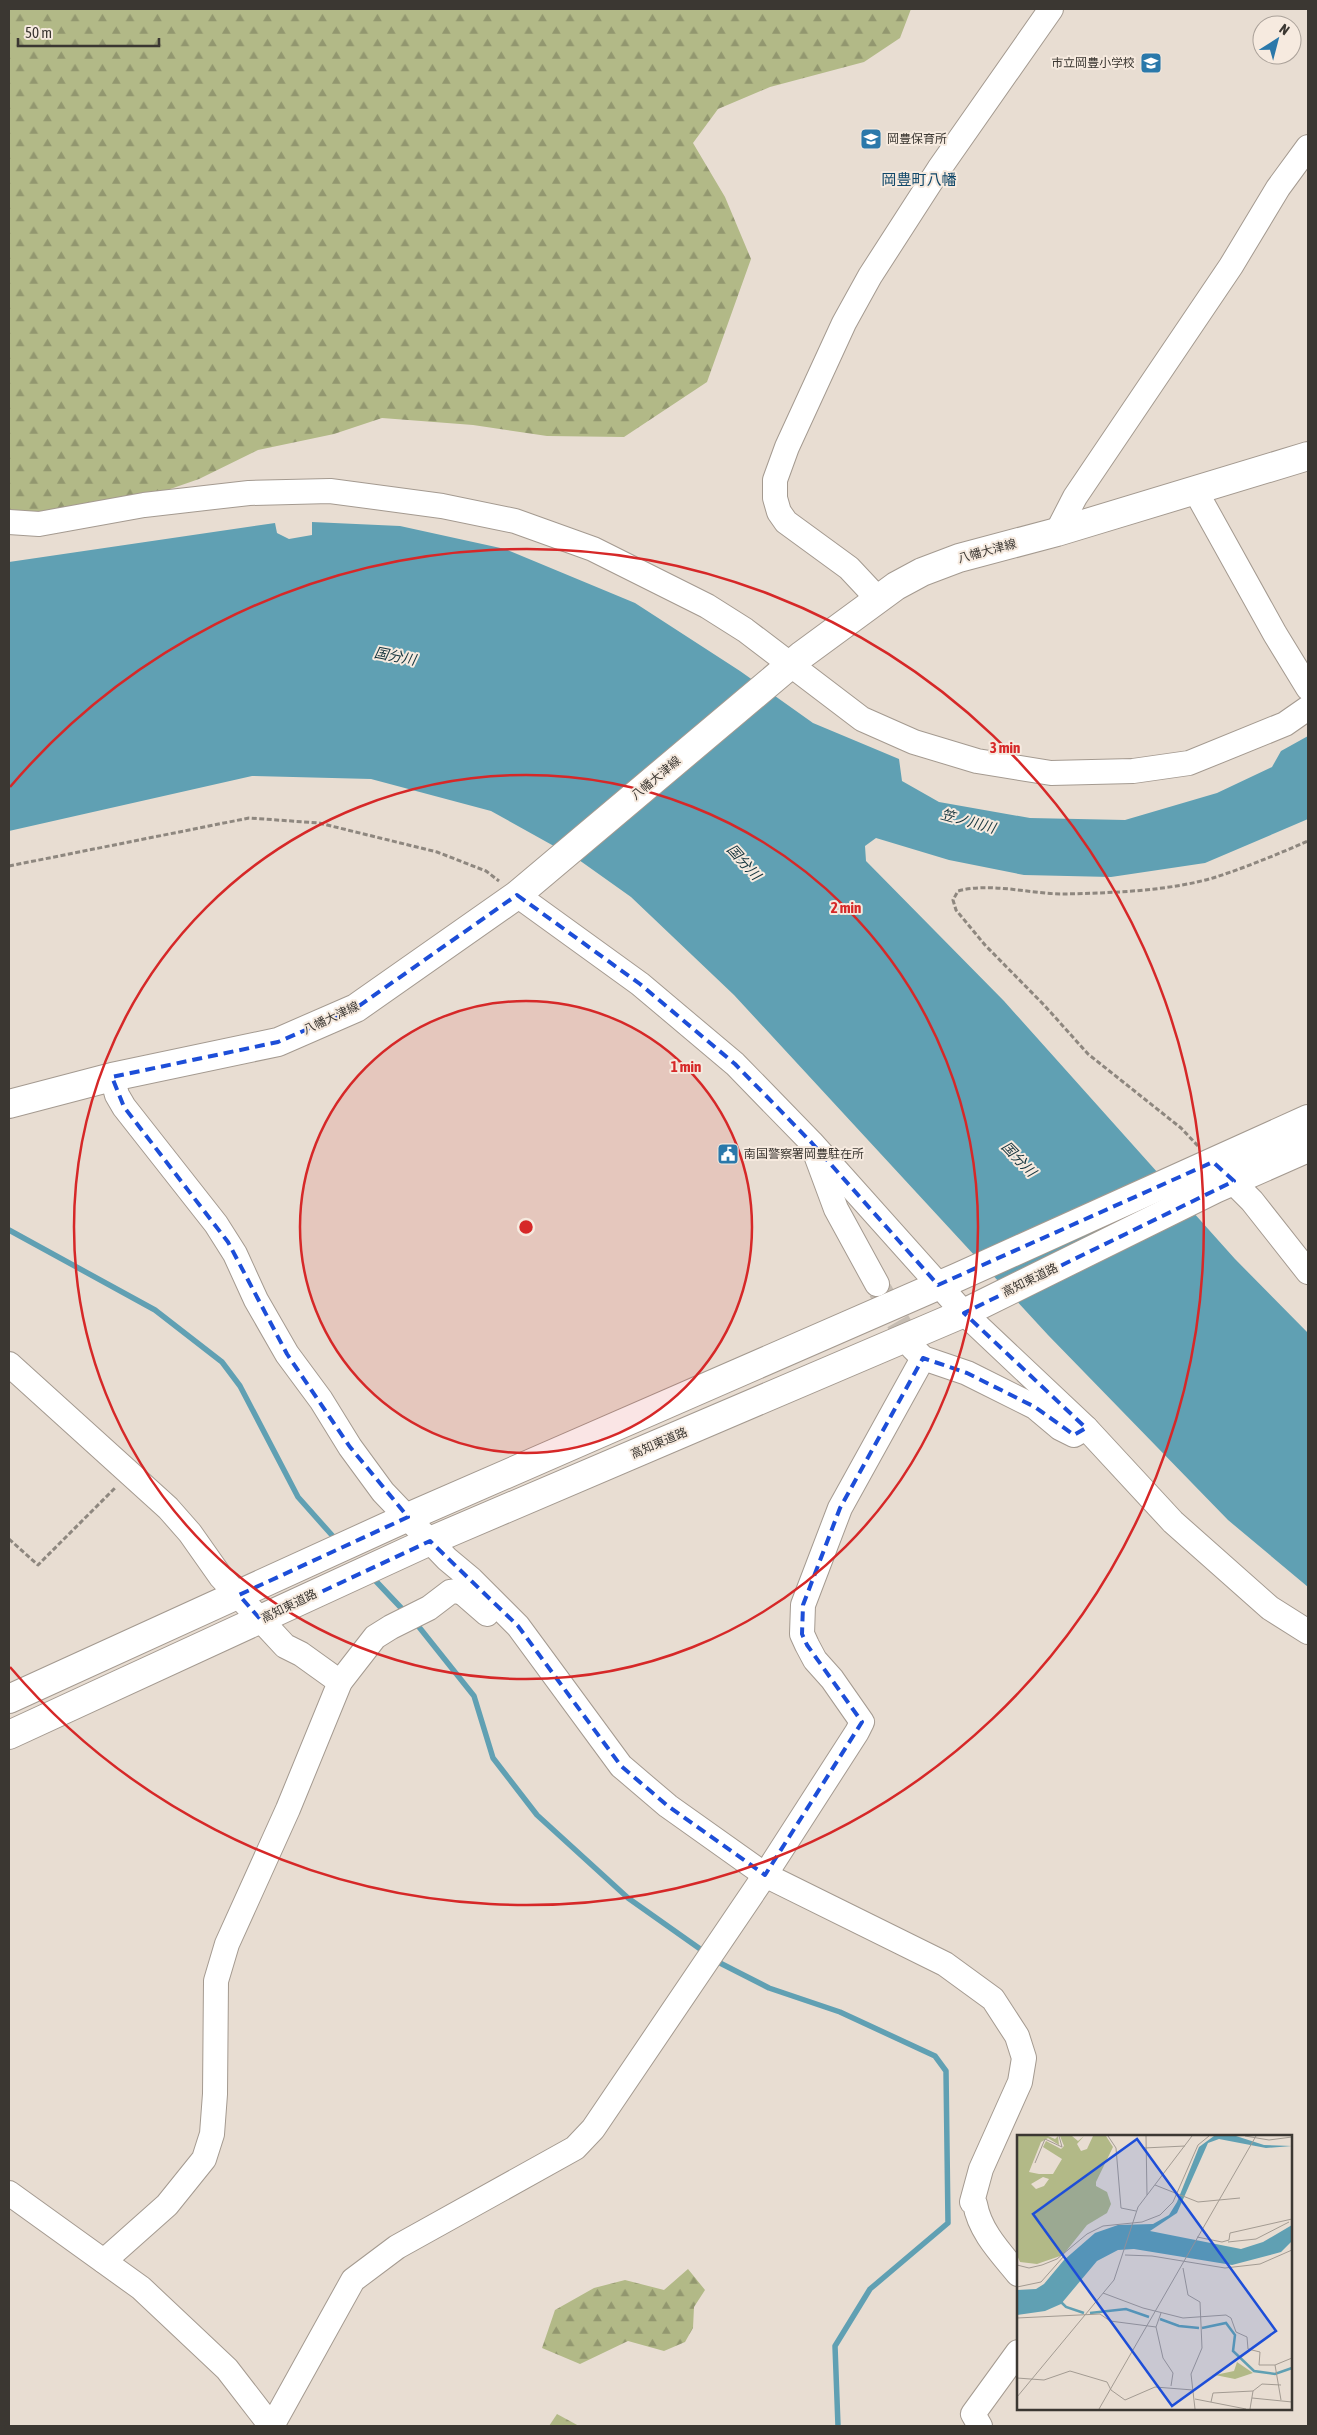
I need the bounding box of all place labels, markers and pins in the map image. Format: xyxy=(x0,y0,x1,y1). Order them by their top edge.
school or university icon: 市立岡豊小学校 xyxy=(1139,51,1163,75)
place label: 市立岡豊小学校 xyxy=(1051,56,1135,70)
school or university icon: 岡豊保育所 xyxy=(859,127,883,151)
place label: 岡豊保育所 xyxy=(887,132,947,146)
public building icon: 南国警察署岡豊駐在所 xyxy=(716,1142,740,1166)
place label: 南国警察署岡豊駐在所 xyxy=(744,1147,864,1161)
centre of rings xyxy=(517,1218,535,1236)

